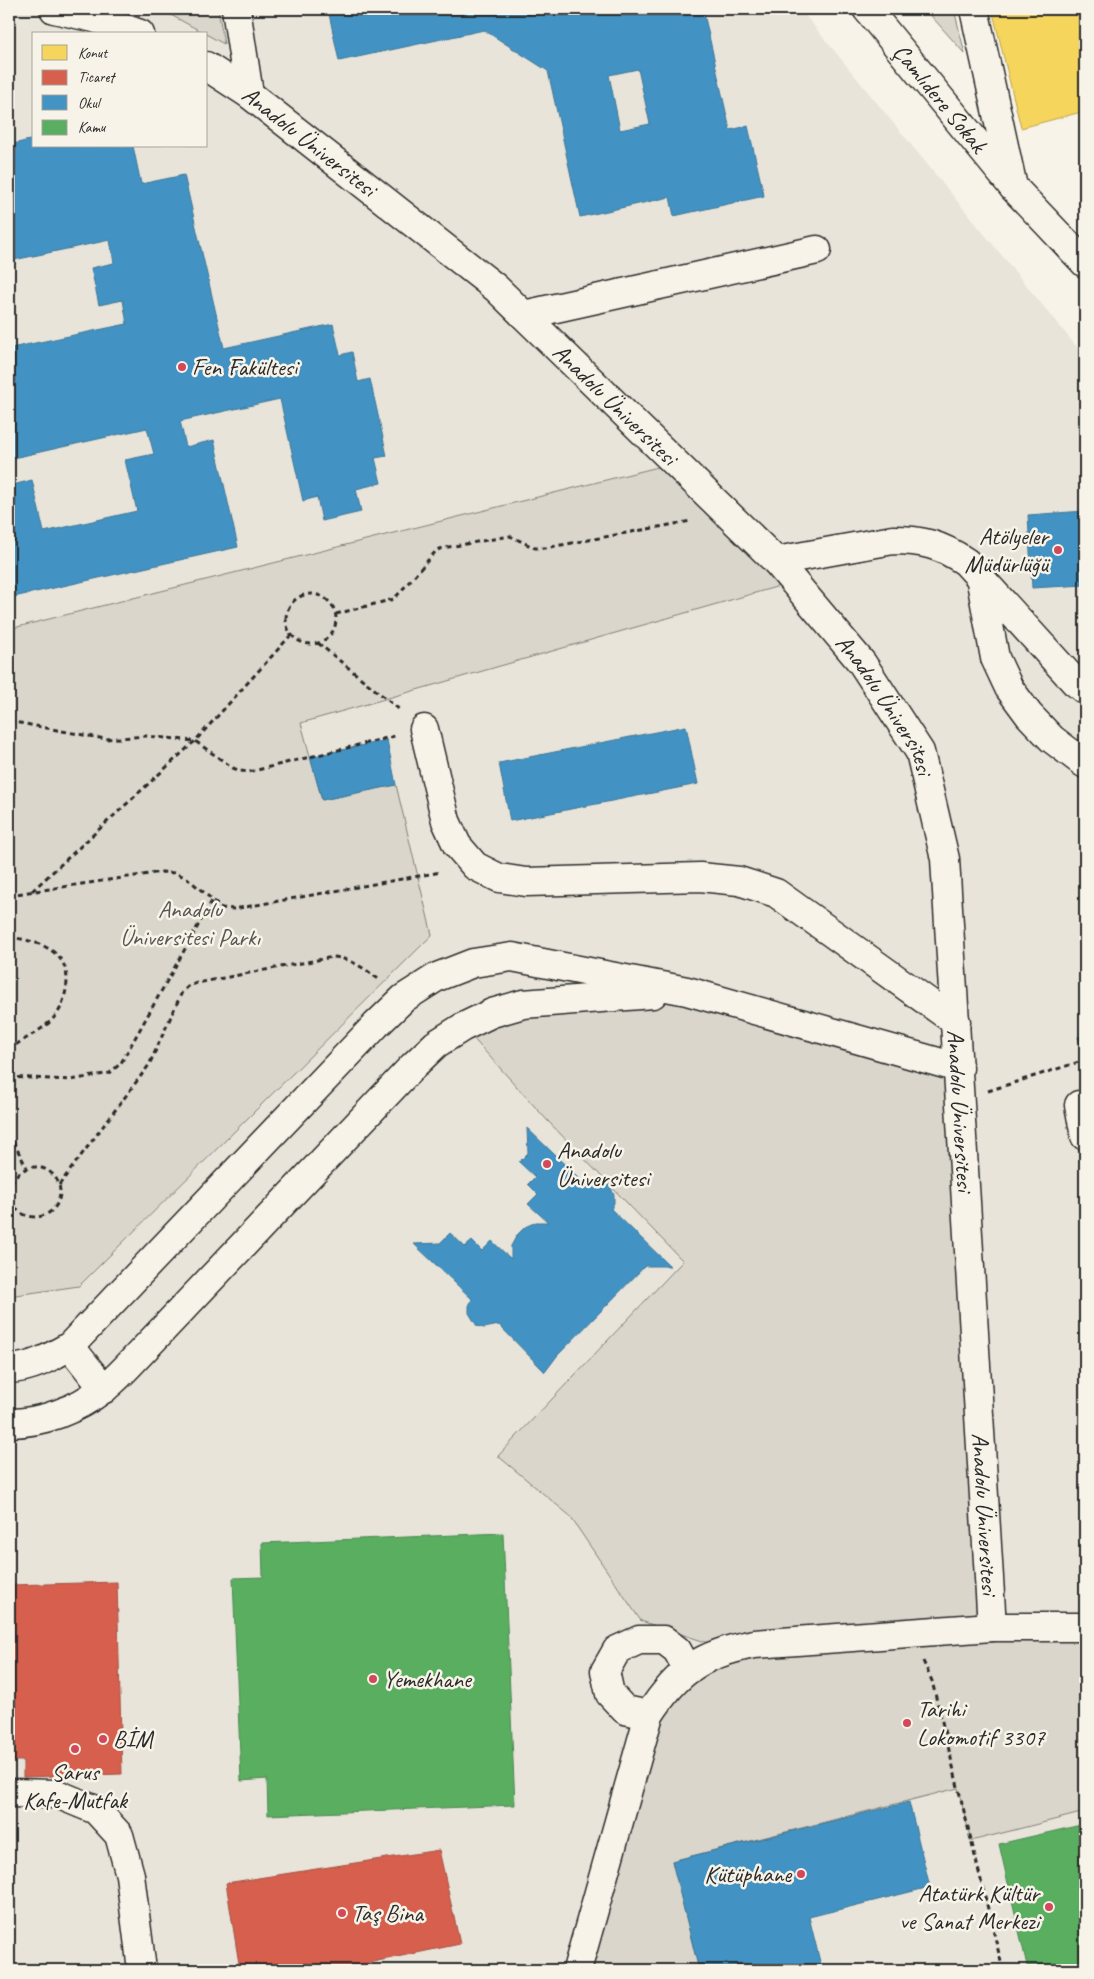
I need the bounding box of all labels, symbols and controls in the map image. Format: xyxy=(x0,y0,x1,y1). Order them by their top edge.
legend xyxy=(32,32,208,148)
street label: Çamlıdere Sokak xyxy=(887,37,995,160)
text: Konut xyxy=(78,44,109,63)
text: Ticaret xyxy=(78,68,116,87)
street label: Anadolu Üniversitesi xyxy=(236,79,384,205)
text: Okul xyxy=(78,94,102,113)
text: Kamu xyxy=(78,118,107,137)
street label: Anadolu Üniversitesi xyxy=(547,337,686,473)
place label: Fen Fakültesi xyxy=(192,352,300,382)
marker: Fen Fakültesi xyxy=(176,361,188,373)
place label: Atölyeler Müdürlüğü xyxy=(965,521,1051,579)
marker: Atölyeler Müdürlüğü xyxy=(1052,544,1064,556)
street label: Anadolu Üniversitesi xyxy=(829,628,940,780)
park label: Anadolu Üniversitesi Parkı xyxy=(120,894,262,952)
street label: Anadolu Üniversitesi xyxy=(940,1029,980,1195)
place label: Anadolu Üniversitesi xyxy=(557,1135,652,1193)
marker: Anadolu Üniversitesi xyxy=(541,1158,553,1170)
street label: Anadolu Üniversitesi xyxy=(965,1432,1005,1598)
place label: Yemekhane xyxy=(383,1664,473,1694)
marker: Yemekhane xyxy=(367,1673,379,1685)
place label: Tarihi Lokomotif 3307 xyxy=(917,1694,1046,1752)
marker: Tarihi Lokomotif 3307 xyxy=(901,1717,913,1729)
place label: BİM xyxy=(113,1724,155,1754)
marker: BİM xyxy=(97,1733,109,1745)
marker: Sarus Kafe-Mutfak xyxy=(69,1743,81,1755)
place label: Sarus Kafe-Mutfak xyxy=(23,1757,129,1815)
place label: Kütüphane xyxy=(704,1859,793,1889)
marker: Kütüphane xyxy=(795,1868,807,1880)
place label: Atatürk Kültür ve Sanat Merkezi xyxy=(899,1878,1043,1936)
place label: Taş Bina xyxy=(352,1898,424,1928)
marker: Atatürk Kültür ve Sanat Merkezi xyxy=(1043,1901,1055,1913)
marker: Taş Bina xyxy=(336,1907,348,1919)

